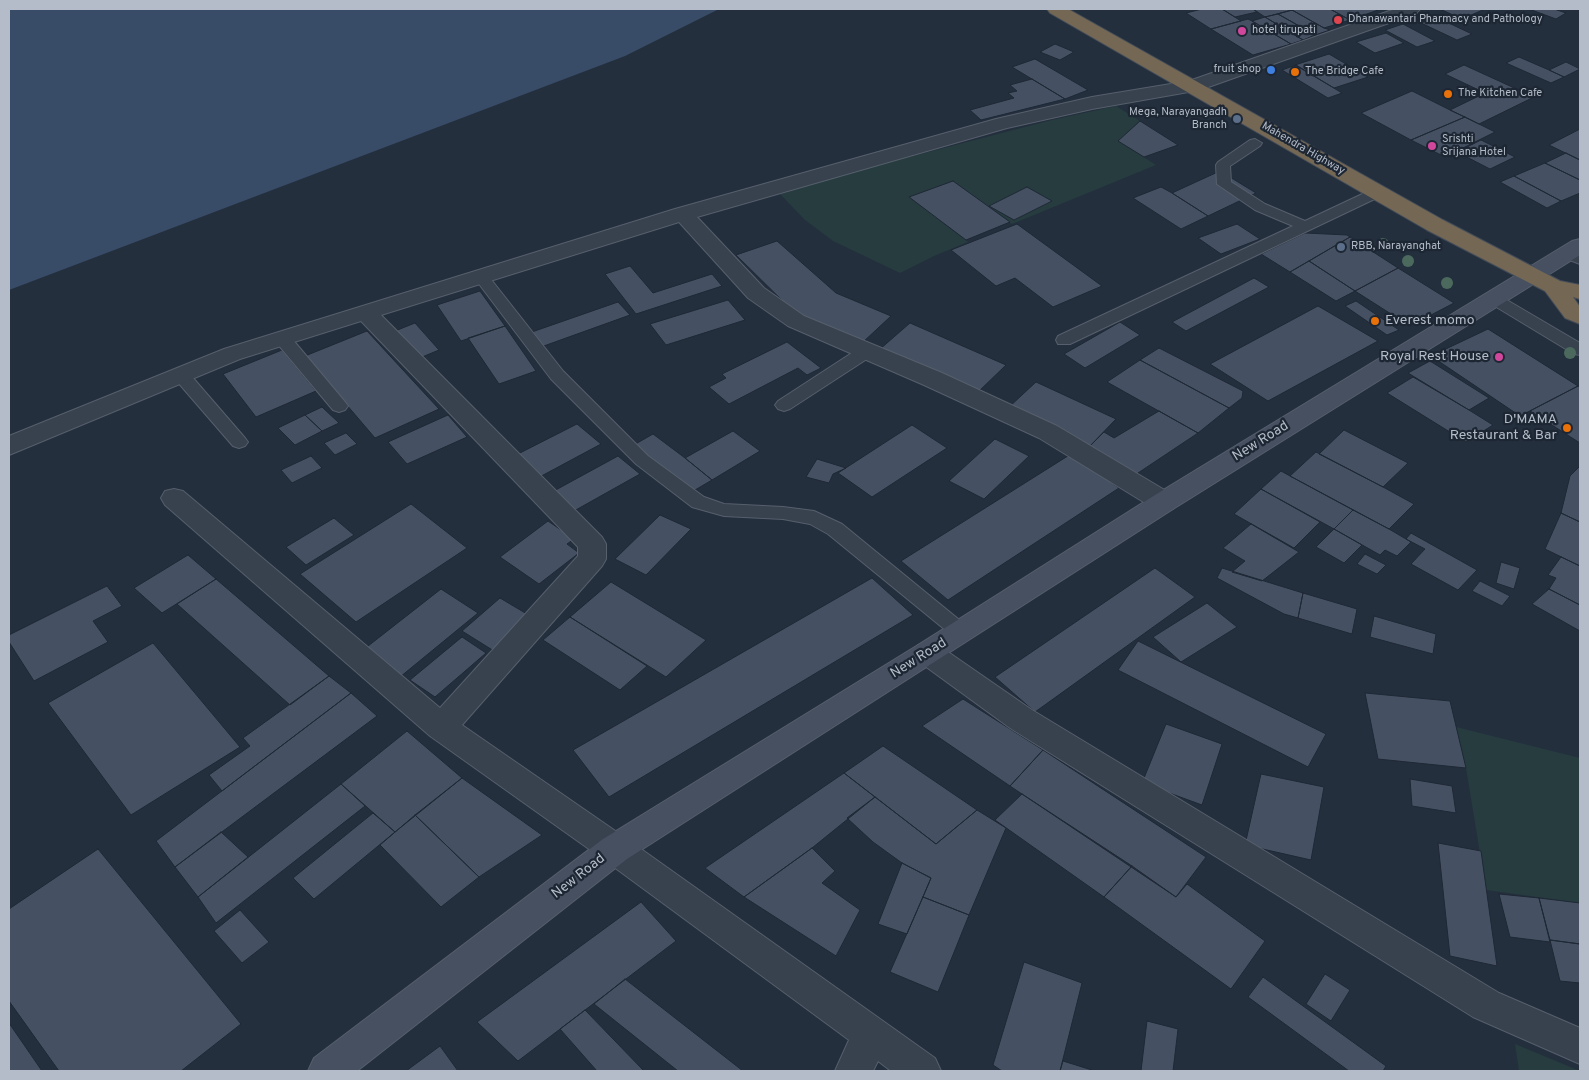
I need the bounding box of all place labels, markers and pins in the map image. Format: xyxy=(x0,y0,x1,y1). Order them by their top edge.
place label: Dhanawantari Pharmacy and Pathology xyxy=(1348,13,1543,27)
marker: Dhanawantari Pharmacy and Pathology xyxy=(1332,14,1344,26)
place label: hotel tirupati xyxy=(1252,24,1316,38)
marker: hotel tirupati xyxy=(1236,25,1248,37)
place label: fruit shop xyxy=(1214,63,1261,77)
marker: fruit shop xyxy=(1265,64,1277,76)
place label: The Bridge Cafe xyxy=(1305,65,1384,79)
marker: The Bridge Cafe xyxy=(1289,66,1301,78)
place label: The Kitchen Cafe xyxy=(1458,87,1542,101)
marker: The Kitchen Cafe xyxy=(1442,88,1454,100)
place label: Mega, Narayangadh Branch xyxy=(1129,106,1227,132)
marker: Mega, Narayangadh Branch xyxy=(1231,113,1243,125)
place label: Srishti Srijana Hotel xyxy=(1442,133,1506,159)
marker: Srishti Srijana Hotel xyxy=(1426,140,1438,152)
place label: RBB, Narayanghat xyxy=(1351,240,1441,254)
marker: RBB, Narayanghat xyxy=(1335,241,1347,253)
place label: Everest momo xyxy=(1385,313,1475,329)
marker: Everest momo xyxy=(1369,315,1381,327)
place label: Royal Rest House xyxy=(1380,349,1489,365)
marker: Royal Rest House xyxy=(1493,351,1505,363)
place label: D'MAMA Restaurant & Bar xyxy=(1450,412,1557,444)
marker: D'MAMA Restaurant & Bar xyxy=(1561,422,1573,434)

